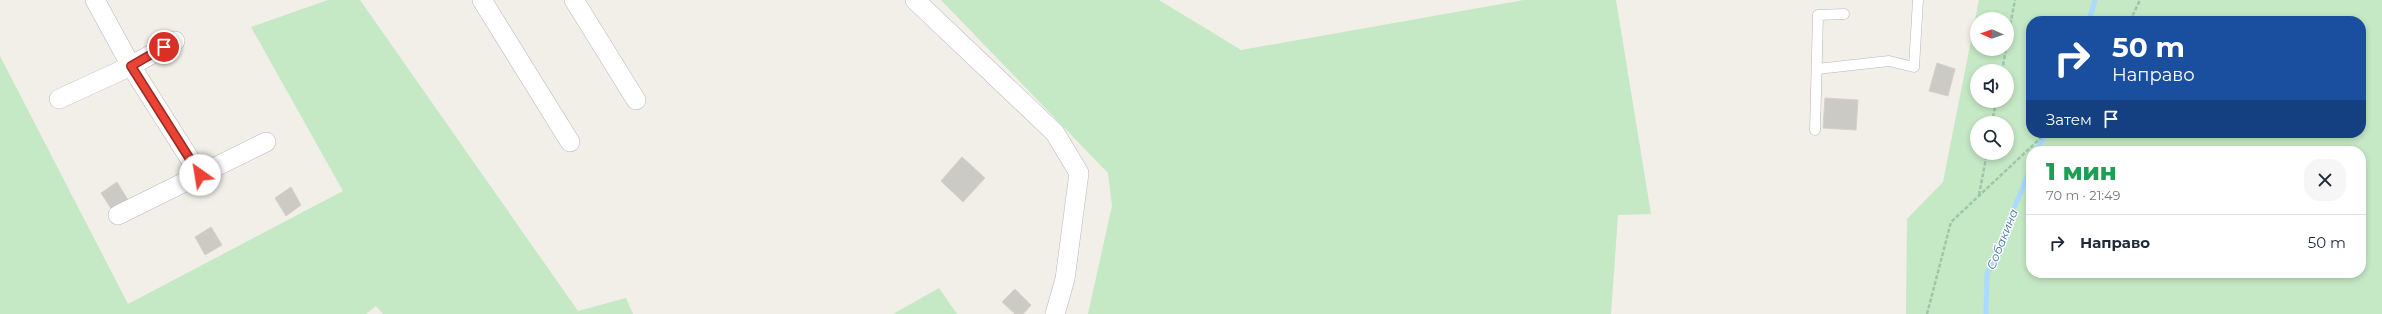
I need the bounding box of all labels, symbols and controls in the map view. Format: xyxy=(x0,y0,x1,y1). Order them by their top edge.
north arrow xyxy=(1970,12,2014,56)
map controls xyxy=(1970,12,2014,160)
pin xyxy=(147,30,181,64)
text: 50 m xyxy=(2112,30,2185,64)
icon: right xyxy=(2046,32,2098,84)
icon: arrive xyxy=(153,36,175,58)
button: sound xyxy=(1970,64,2014,108)
text: Направо xyxy=(2112,64,2195,86)
icon: arrive xyxy=(2100,108,2122,130)
text: Затем xyxy=(2046,110,2092,129)
button: search xyxy=(1970,116,2014,160)
position arrow xyxy=(179,154,221,196)
text: 1 мин xyxy=(2046,157,2117,186)
button: close xyxy=(2304,159,2346,201)
text: 70 m · 21:49 xyxy=(2046,187,2121,203)
water label: Собакина xyxy=(1983,206,2021,272)
icon: right xyxy=(2046,232,2068,254)
text: Направо xyxy=(2080,233,2150,252)
text: 50 m xyxy=(2308,233,2346,252)

